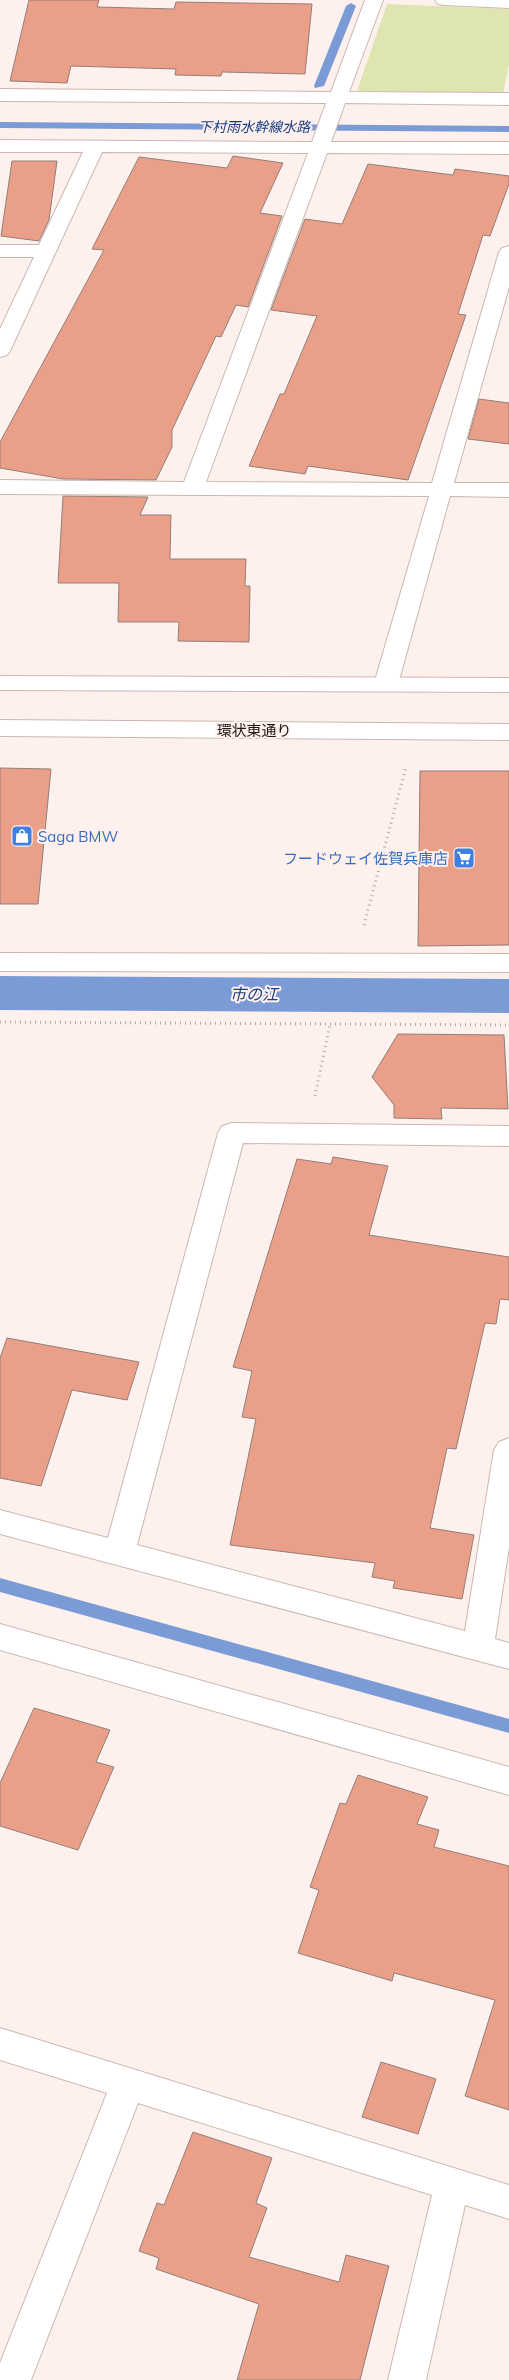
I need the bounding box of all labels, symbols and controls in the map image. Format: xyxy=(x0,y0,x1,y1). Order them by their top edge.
water label: 下村雨水幹線水路 xyxy=(198,118,311,136)
street label: 環状東通り xyxy=(216,721,292,740)
shop icon: Saga BMW xyxy=(10,824,34,848)
place label: Saga BMW xyxy=(38,827,118,846)
supermarket icon: フードウェイ佐賀兵庫店 xyxy=(452,846,476,870)
place label: フードウェイ佐賀兵庫店 xyxy=(283,849,448,868)
water label: 市の江 xyxy=(230,984,280,1004)

